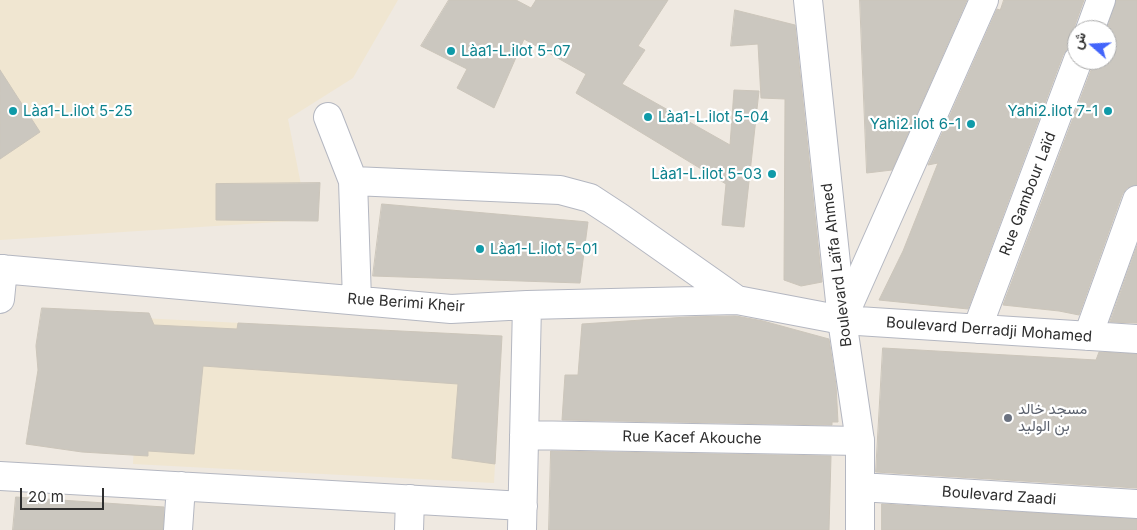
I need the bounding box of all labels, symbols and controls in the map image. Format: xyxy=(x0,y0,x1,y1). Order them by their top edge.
north arrow xyxy=(1067,20,1117,70)
text: ش xyxy=(1068,30,1089,51)
place label: Làa1-L.ilot 5-07 xyxy=(461,42,571,60)
marker: Làa1-L.ilot 5-07 xyxy=(445,45,457,57)
place label: Làa1-L.ilot 5-25 xyxy=(23,102,133,120)
place label: Yahi2.ilot 7-1 xyxy=(1008,102,1098,120)
marker: Làa1-L.ilot 5-25 xyxy=(7,105,19,117)
marker: Yahi2.ilot 7-1 xyxy=(1102,105,1114,117)
place label: Làa1-L.ilot 5-04 xyxy=(658,108,769,126)
marker: Làa1-L.ilot 5-04 xyxy=(642,111,654,123)
place label: Yahi2.ilot 6-1 xyxy=(870,115,961,133)
marker: Yahi2.ilot 6-1 xyxy=(965,118,977,130)
street label: Rue Gambour Laïd xyxy=(996,130,1060,258)
place label: Làa1-L.ilot 5-03 xyxy=(651,165,762,183)
marker: Làa1-L.ilot 5-03 xyxy=(766,168,778,180)
street label: Boulevard Laïfa Ahmed xyxy=(818,182,856,348)
place label: Làa1-L.ilot 5-01 xyxy=(490,240,598,258)
marker: Làa1-L.ilot 5-01 xyxy=(474,243,486,255)
street label: Rue Berimi Kheir xyxy=(347,290,465,316)
street label: Boulevard Derradji Mohamed xyxy=(885,314,1093,346)
place label: مسجد خالد بن الوليد xyxy=(1018,400,1087,435)
marker: مسجد خالد بن الوليد xyxy=(1002,412,1014,424)
street label: Rue Kacef Akouche xyxy=(622,428,762,448)
scale bar xyxy=(22,478,106,510)
street label: Boulevard Zaadi xyxy=(941,483,1057,509)
text: 20 m xyxy=(28,487,64,506)

